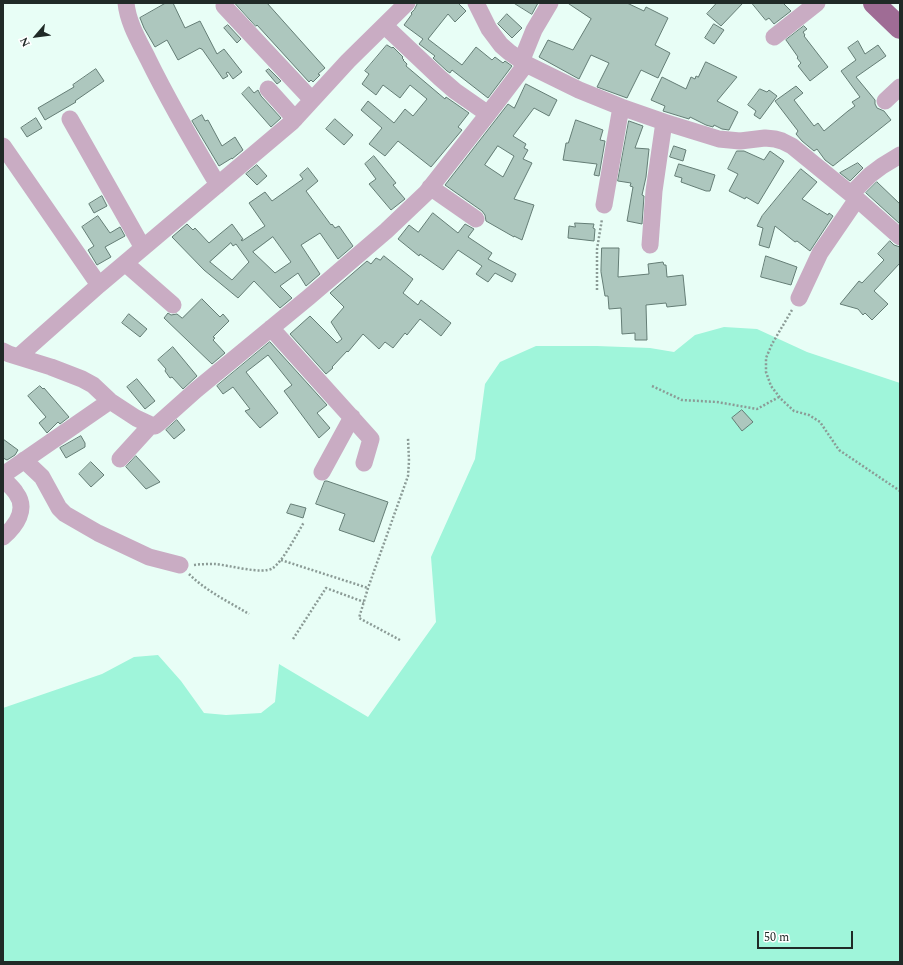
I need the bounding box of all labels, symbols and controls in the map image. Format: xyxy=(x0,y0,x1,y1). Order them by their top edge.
north arrow xyxy=(16,16,56,56)
text: N xyxy=(15,34,35,50)
scale bar xyxy=(759,923,855,949)
text: 50 m xyxy=(764,928,789,947)

